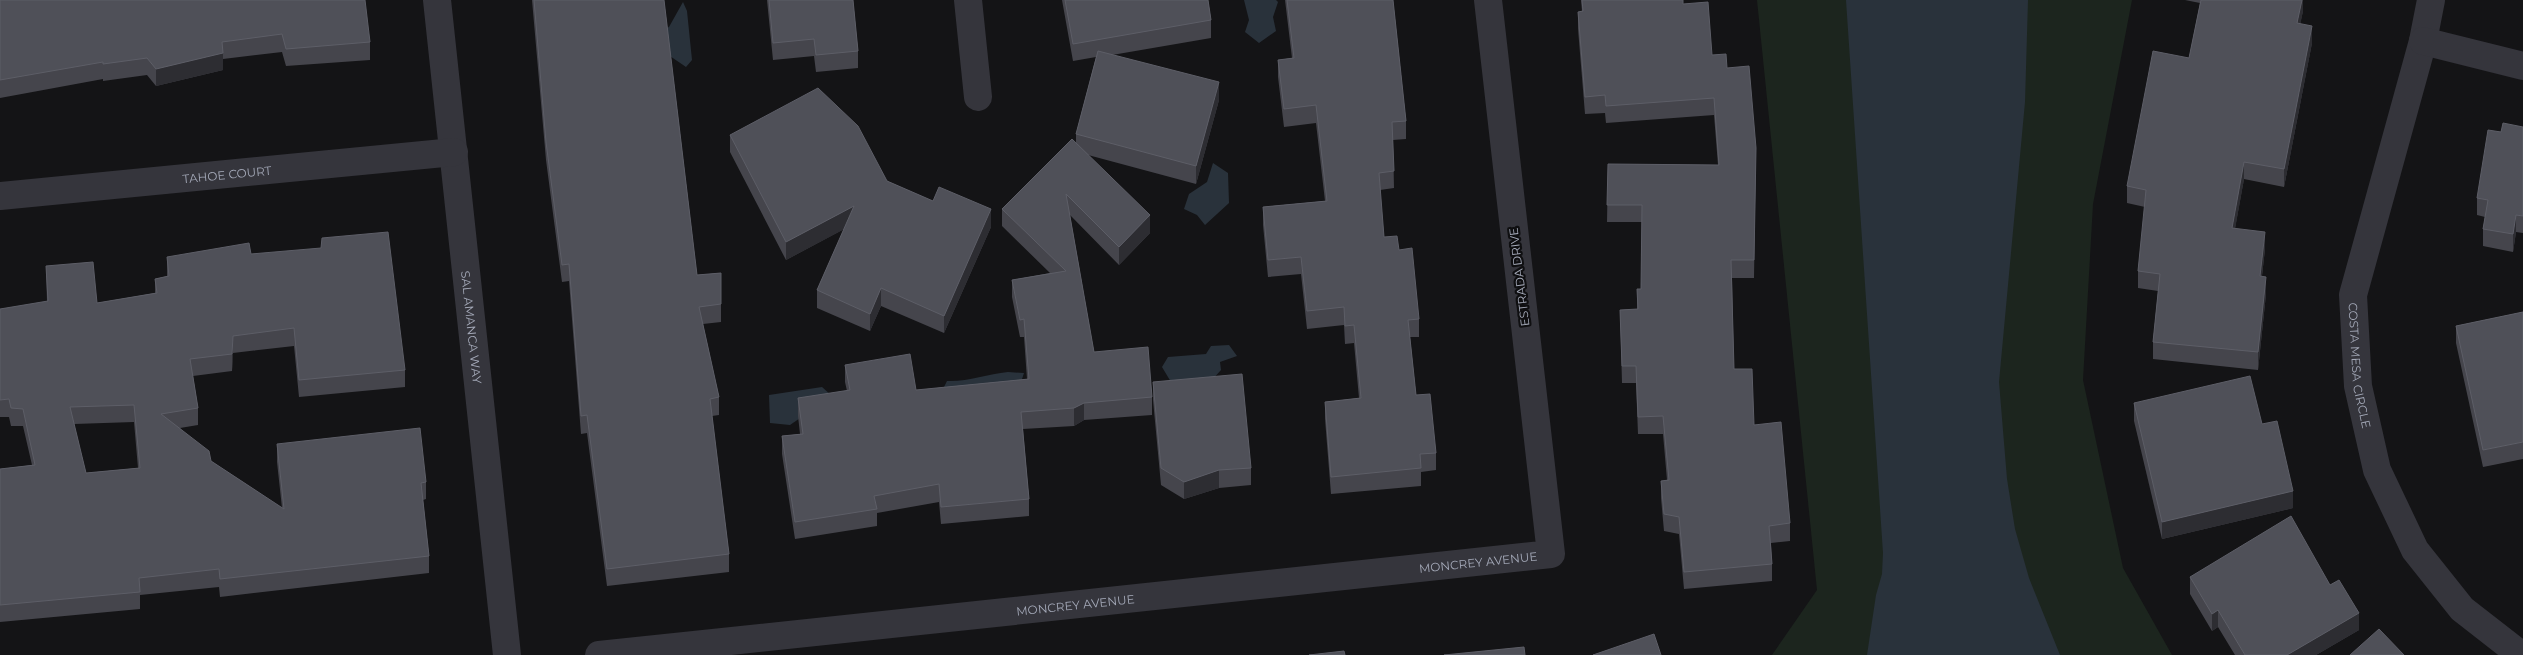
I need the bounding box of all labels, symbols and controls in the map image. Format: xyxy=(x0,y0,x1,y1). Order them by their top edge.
street label: TAHOE COURT xyxy=(182,162,272,186)
street label: ESTRADA DRIVE xyxy=(1506,227,1532,327)
street label: SAL AMANCA WAY xyxy=(458,270,485,385)
street label: COSTA MESA CIRCLE xyxy=(2346,302,2375,430)
street label: MONCREY AVENUE xyxy=(1418,548,1538,575)
street label: MONCREY AVENUE xyxy=(1015,591,1135,618)

